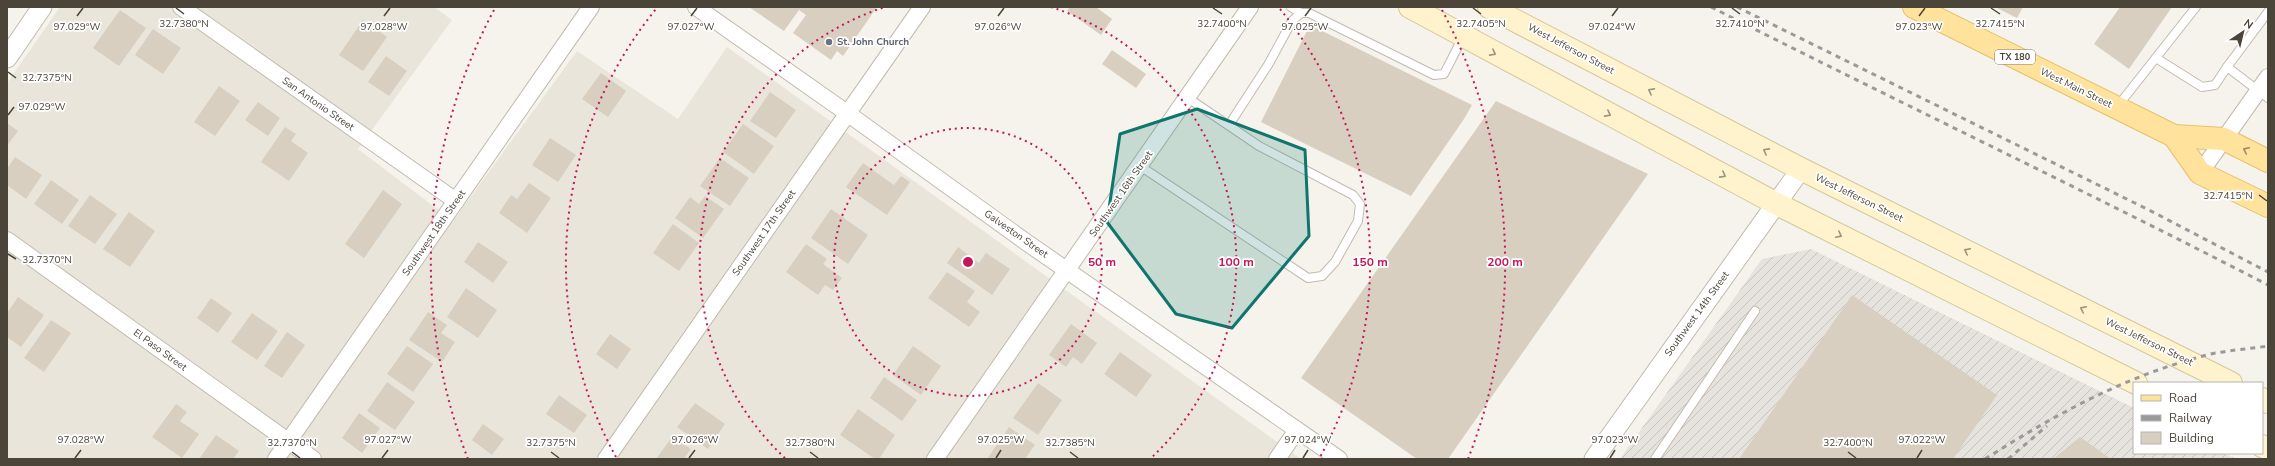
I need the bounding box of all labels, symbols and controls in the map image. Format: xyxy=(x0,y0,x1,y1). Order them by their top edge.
north arrow xyxy=(2223,12,2263,52)
text: N xyxy=(2241,16,2256,33)
text: 32.7380°N xyxy=(159,17,209,31)
text: 32.7400°N xyxy=(1197,17,1247,31)
text: 32.7405°N xyxy=(1456,17,1506,31)
text: 32.7410°N xyxy=(1715,17,1765,31)
text: 32.7415°N xyxy=(1975,17,2025,31)
text: 97.029°W xyxy=(53,20,101,34)
text: 97.028°W xyxy=(360,20,408,34)
text: 97.027°W xyxy=(667,20,715,34)
text: 97.026°W xyxy=(974,20,1022,34)
text: 97.025°W xyxy=(1281,20,1329,34)
street label: West Jefferson Street xyxy=(1525,20,1617,78)
text: 97.024°W xyxy=(1588,20,1636,34)
text: 97.023°W xyxy=(1895,20,1943,34)
place label: St. John Church xyxy=(837,35,909,49)
marker: St. John Church xyxy=(824,37,834,47)
one-way arrow xyxy=(1489,48,1497,56)
road number: TX 180 xyxy=(1995,50,2035,64)
street label: West Main Street xyxy=(2038,65,2115,112)
text: 32.7375°N xyxy=(22,71,72,85)
street label: San Antonio Street xyxy=(279,74,357,134)
one-way arrow xyxy=(1647,88,1655,96)
text: 97.029°W xyxy=(18,100,66,114)
one-way arrow xyxy=(1604,109,1611,117)
one-way arrow xyxy=(2243,147,2250,155)
street label: Southwest 16th Street xyxy=(1086,148,1156,240)
one-way arrow xyxy=(1763,148,1770,156)
one-way arrow xyxy=(1719,170,1726,178)
street label: West Jefferson Street xyxy=(1813,171,1906,226)
street label: Southwest 18th Street xyxy=(399,187,469,279)
street label: Southwest 17th Street xyxy=(729,187,799,279)
text: 32.7415°N xyxy=(2203,189,2253,203)
street label: Galveston Street xyxy=(981,207,1051,262)
one-way arrow xyxy=(1834,230,1842,238)
one-way arrow xyxy=(1964,248,1971,256)
text: 32.7370°N xyxy=(22,253,72,267)
text: 50 m xyxy=(1088,254,1116,270)
text: 100 m xyxy=(1218,254,1254,270)
text: 150 m xyxy=(1352,254,1388,270)
text: 200 m xyxy=(1487,254,1523,270)
centre of rings xyxy=(961,255,975,269)
street label: Southwest 14th Street xyxy=(1661,268,1733,359)
one-way arrow xyxy=(2080,306,2088,314)
street label: West Jefferson Street xyxy=(2103,315,2196,370)
street label: El Paso Street xyxy=(130,326,190,374)
legend xyxy=(2133,382,2263,454)
text: Road xyxy=(2169,390,2197,406)
text: Railway xyxy=(2169,410,2213,426)
text: Building xyxy=(2169,430,2214,446)
text: 97.028°W xyxy=(57,433,105,447)
text: 97.027°W xyxy=(364,433,412,447)
text: 97.026°W xyxy=(671,433,719,447)
text: 97.025°W xyxy=(977,433,1025,447)
text: 97.024°W xyxy=(1284,433,1332,447)
text: 97.023°W xyxy=(1591,433,1639,447)
text: 97.022°W xyxy=(1898,433,1946,447)
text: 32.7370°N xyxy=(267,436,317,450)
text: 32.7375°N xyxy=(526,436,576,450)
text: 32.7380°N xyxy=(785,436,835,450)
text: 32.7385°N xyxy=(1045,436,1095,450)
text: 32.7400°N xyxy=(1823,436,1873,450)

